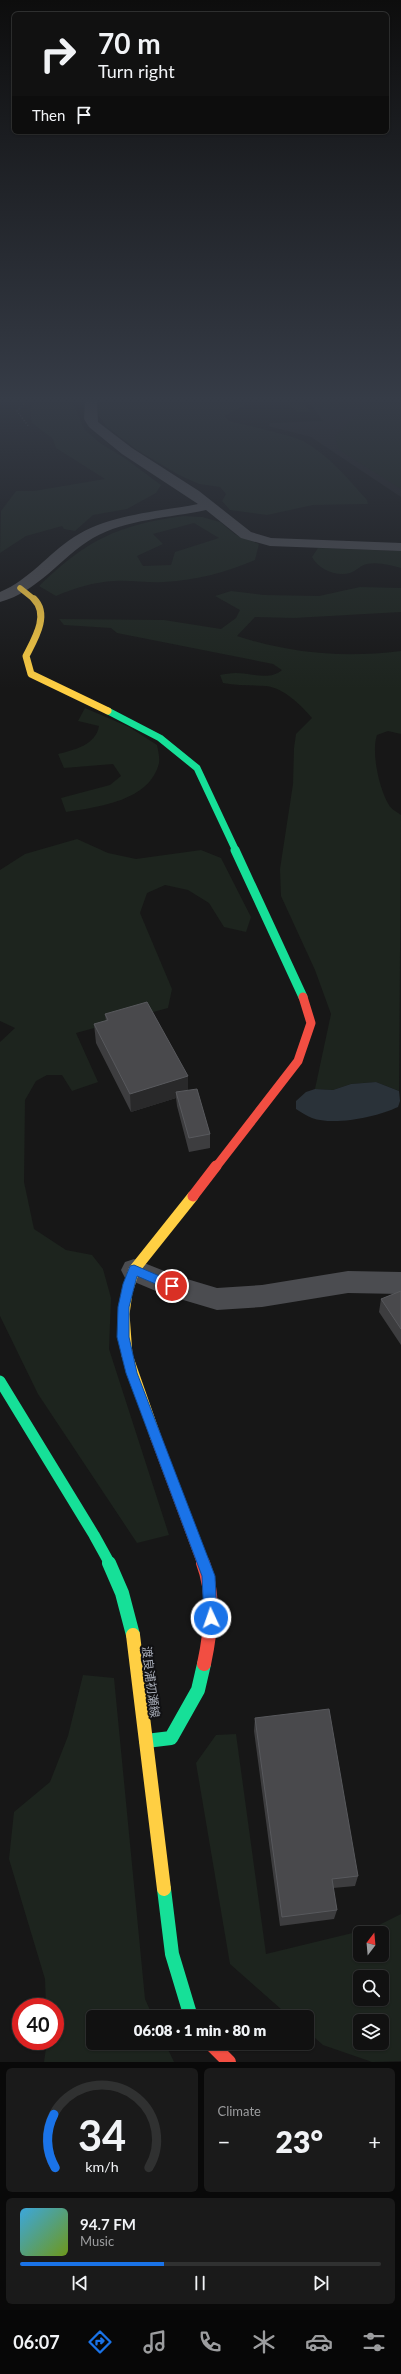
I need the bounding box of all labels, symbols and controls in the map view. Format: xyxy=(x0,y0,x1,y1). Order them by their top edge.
text: 70 m xyxy=(98,26,161,60)
icon: right xyxy=(32,28,84,80)
text: Turn right xyxy=(98,60,175,82)
icon: arrive xyxy=(73,104,95,126)
text: Then xyxy=(32,106,65,124)
pin xyxy=(155,1269,189,1303)
icon: arrive xyxy=(161,1275,183,1297)
position arrow xyxy=(190,1597,232,1639)
street label: 渡良浦初瀬線 xyxy=(139,1645,163,1719)
north arrow xyxy=(353,1926,389,1962)
map controls xyxy=(353,1926,389,2050)
button: search xyxy=(353,1970,389,2006)
speed limit sign: 40 xyxy=(12,1998,64,2050)
button: layers xyxy=(353,2014,389,2050)
text: 06:08 · 1 min · 80 m xyxy=(134,2021,266,2039)
text: Climate xyxy=(218,2103,261,2119)
text: 34 xyxy=(78,2110,126,2160)
text: 23° xyxy=(276,2123,323,2159)
text: − xyxy=(218,2128,230,2155)
text: + xyxy=(368,2128,381,2155)
text: km/h xyxy=(85,2158,118,2175)
text: 94.7 FM xyxy=(80,2215,136,2233)
text: Music xyxy=(80,2233,114,2249)
icon: previous xyxy=(69,2272,91,2294)
icon: pause xyxy=(189,2272,211,2294)
icon: next xyxy=(310,2272,332,2294)
icon: directions xyxy=(86,2328,114,2356)
icon: music xyxy=(141,2328,169,2356)
icon: phone xyxy=(196,2328,224,2356)
icon: climate xyxy=(250,2328,278,2356)
icon: car xyxy=(305,2328,333,2356)
icon: filters xyxy=(360,2328,388,2356)
text: 06:07 xyxy=(13,2331,60,2353)

